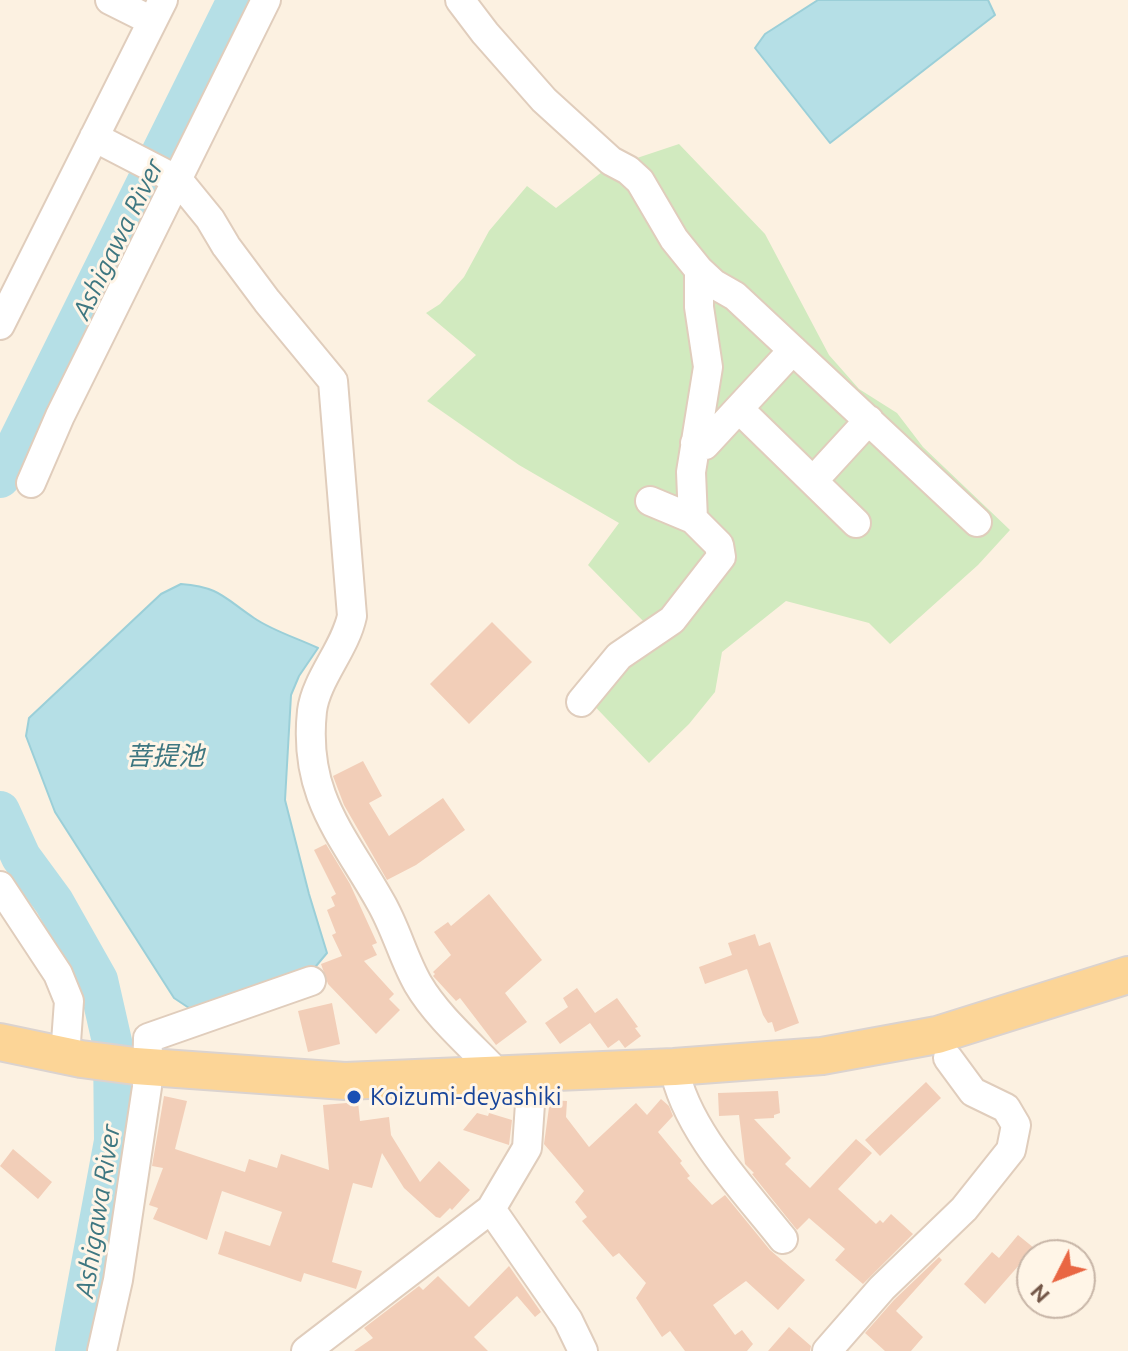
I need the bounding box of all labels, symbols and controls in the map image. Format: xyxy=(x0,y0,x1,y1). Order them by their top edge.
water label: Ashigawa River xyxy=(66,154,170,324)
water label: 菩提池 xyxy=(126,740,204,772)
place label: Koizumi-deyashiki xyxy=(370,1083,561,1111)
marker: Koizumi-deyashiki xyxy=(345,1088,363,1106)
water label: Ashigawa River xyxy=(69,1122,127,1300)
north arrow xyxy=(1016,1239,1096,1319)
text: N xyxy=(1025,1280,1054,1309)

